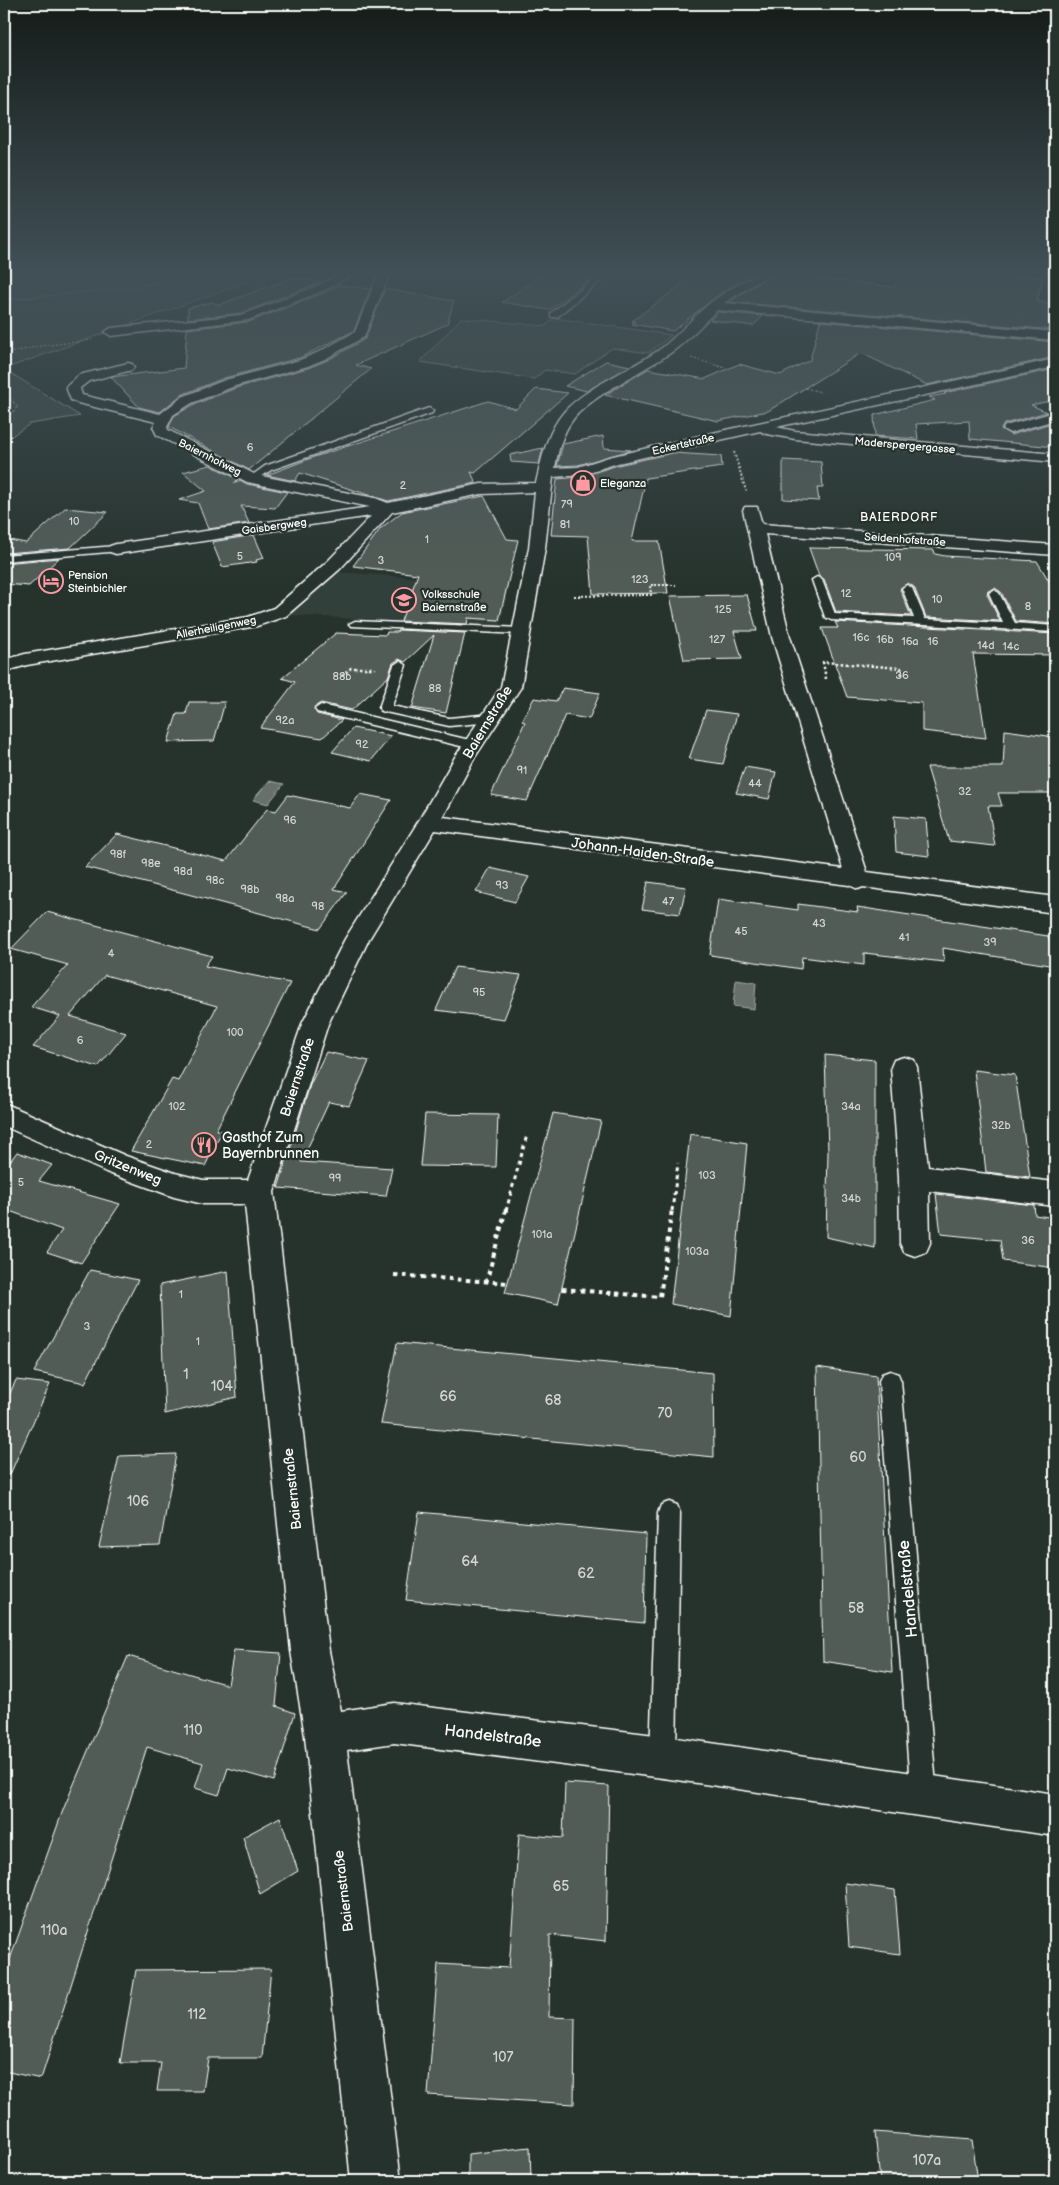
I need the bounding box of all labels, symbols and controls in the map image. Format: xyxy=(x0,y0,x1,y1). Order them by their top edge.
street label: Eckertstraße xyxy=(651,431,716,458)
street label: Maderspergergasse xyxy=(854,435,956,456)
street label: Baiernhofweg xyxy=(176,436,243,479)
house number: 6 xyxy=(247,441,254,454)
shop icon: Eleganza xyxy=(570,470,596,496)
place label: Eleganza xyxy=(600,477,646,490)
house number: 2 xyxy=(400,479,407,492)
house number: 79 xyxy=(561,498,573,511)
district label: BAIERDORF xyxy=(860,510,938,525)
house number: 10 xyxy=(69,515,80,528)
street label: Gaisbergweg xyxy=(241,516,307,537)
house number: 81 xyxy=(560,518,570,531)
street label: Seidenhofstraße xyxy=(864,530,947,549)
house number: 1 xyxy=(425,533,429,546)
house number: 5 xyxy=(237,550,243,563)
house number: 109 xyxy=(884,551,902,564)
house number: 3 xyxy=(378,554,385,567)
hotel icon: Pension Steinbichler xyxy=(38,568,64,594)
place label: Pension Steinbichler xyxy=(68,569,128,595)
house number: 123 xyxy=(631,573,649,586)
school or university icon: Volksschule Baiernstraße xyxy=(391,587,417,613)
house number: 12 xyxy=(841,587,852,600)
place label: Volksschule Baiernstraße xyxy=(422,588,487,614)
house number: 10 xyxy=(932,593,943,606)
house number: 8 xyxy=(1025,600,1031,613)
house number: 125 xyxy=(714,603,732,616)
street label: Allerheiligenweg xyxy=(175,613,257,642)
house number: 16c xyxy=(853,631,870,644)
house number: 127 xyxy=(709,633,726,646)
house number: 16b xyxy=(876,633,894,646)
house number: 16a xyxy=(901,635,919,648)
house number: 16 xyxy=(928,635,939,648)
house number: 14d xyxy=(977,639,995,652)
house number: 14c xyxy=(1003,640,1020,653)
house number: 36 xyxy=(895,669,909,682)
house number: 88b xyxy=(332,670,352,683)
house number: 88 xyxy=(429,682,441,695)
street label: Baiernstraße xyxy=(459,683,516,762)
house number: 92a xyxy=(275,714,295,727)
house number: 92 xyxy=(356,738,369,751)
house number: 91 xyxy=(517,764,527,777)
house number: 44 xyxy=(748,777,762,790)
house number: 32 xyxy=(958,785,972,798)
house number: 96 xyxy=(283,814,297,827)
street label: Johann-Haiden-Straße xyxy=(570,834,715,871)
house number: 98f xyxy=(110,848,127,861)
house number: 98e xyxy=(141,857,161,870)
house number: 98d xyxy=(173,865,193,878)
house number: 98c xyxy=(206,874,224,887)
house number: 93 xyxy=(495,879,509,892)
house number: 98b xyxy=(241,883,259,896)
house number: 98a xyxy=(276,892,295,905)
house number: 47 xyxy=(662,895,675,908)
house number: 98 xyxy=(312,900,324,913)
house number: 43 xyxy=(812,917,826,930)
house number: 45 xyxy=(734,925,748,938)
house number: 41 xyxy=(899,931,909,944)
house number: 39 xyxy=(983,936,997,949)
house number: 4 xyxy=(108,947,115,960)
house number: 95 xyxy=(473,986,485,999)
house number: 100 xyxy=(226,1026,244,1039)
house number: 6 xyxy=(77,1034,84,1047)
street label: Baiernstraße xyxy=(277,1035,318,1119)
house number: 102 xyxy=(168,1100,186,1113)
house number: 34a xyxy=(841,1100,861,1113)
house number: 32b xyxy=(991,1119,1011,1132)
place label: Gasthof Zum Bayernbrunnen xyxy=(222,1129,319,1162)
restaurant icon: Gasthof Zum Bayernbrunnen xyxy=(191,1132,217,1158)
house number: 2 xyxy=(146,1138,153,1151)
street label: Gritzenweg xyxy=(92,1146,164,1189)
house number: 103 xyxy=(698,1169,716,1182)
house number: 99 xyxy=(329,1172,341,1185)
house number: 5 xyxy=(18,1176,24,1189)
house number: 34b xyxy=(841,1192,861,1205)
house number: 101a xyxy=(531,1228,553,1241)
house number: 36 xyxy=(1021,1234,1035,1247)
house number: 103a xyxy=(685,1245,709,1258)
house number: 1 xyxy=(179,1288,183,1301)
house number: 3 xyxy=(84,1320,91,1333)
house number: 1 xyxy=(196,1335,200,1348)
house number: 1 xyxy=(183,1366,189,1383)
house number: 104 xyxy=(211,1378,234,1395)
house number: 66 xyxy=(439,1388,457,1405)
house number: 68 xyxy=(545,1392,561,1409)
house number: 70 xyxy=(657,1405,673,1422)
street label: Baiernstraße xyxy=(280,1447,305,1531)
house number: 60 xyxy=(850,1449,866,1466)
house number: 106 xyxy=(127,1493,150,1510)
street label: Handelstraße xyxy=(895,1539,922,1638)
house number: 64 xyxy=(461,1553,479,1570)
house number: 62 xyxy=(578,1565,595,1582)
house number: 58 xyxy=(848,1600,864,1617)
street label: Handelstraße xyxy=(443,1721,543,1752)
house number: 110 xyxy=(183,1722,203,1739)
street label: Baiernstraße xyxy=(330,1849,357,1933)
house number: 65 xyxy=(553,1878,569,1895)
house number: 110a xyxy=(41,1922,68,1939)
house number: 112 xyxy=(187,2006,207,2023)
house number: 107 xyxy=(493,2049,513,2066)
house number: 107a xyxy=(913,2152,941,2169)

